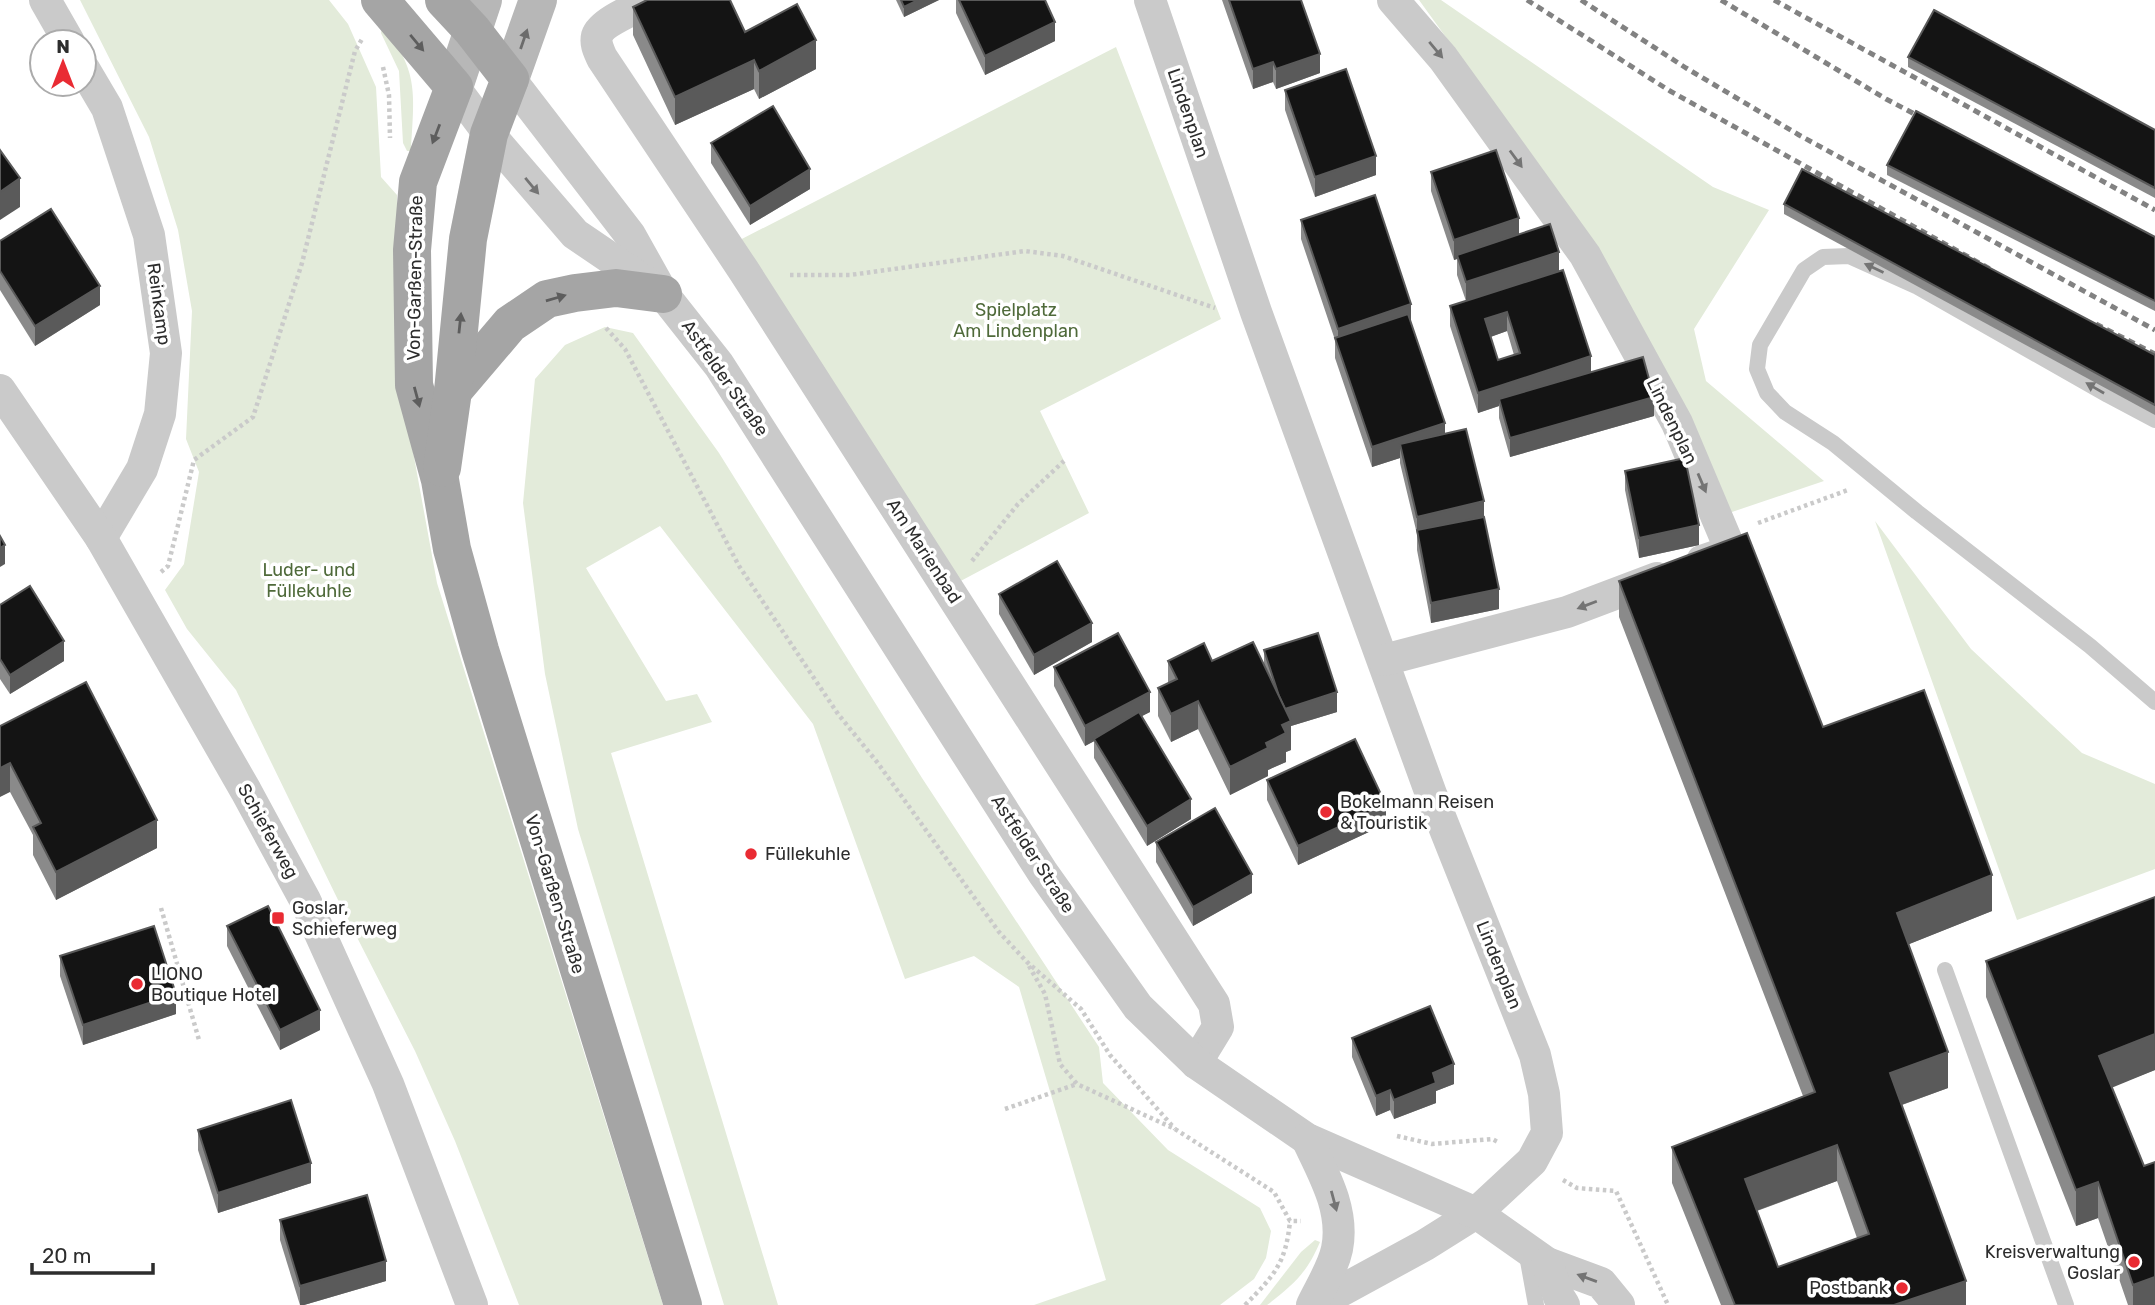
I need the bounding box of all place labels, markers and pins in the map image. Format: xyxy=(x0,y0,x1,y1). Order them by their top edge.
place label: Bokelmann Reisen & Touristik xyxy=(1340,791,1494,834)
marker: Bokelmann Reisen & Touristik xyxy=(1318,804,1334,820)
place label: Füllekuhle xyxy=(765,843,851,865)
marker: Füllekuhle xyxy=(743,846,759,862)
place label: Goslar, Schieferweg xyxy=(292,897,397,940)
marker: Goslar, Schieferweg xyxy=(270,910,286,926)
place label: LIONO Boutique Hotel xyxy=(151,963,276,1006)
marker: LIONO Boutique Hotel xyxy=(129,976,145,992)
place label: Kreisverwaltung Goslar xyxy=(1985,1241,2120,1284)
marker: Kreisverwaltung Goslar xyxy=(2126,1254,2142,1270)
place label: Postbank xyxy=(1809,1277,1889,1299)
marker: Postbank xyxy=(1894,1280,1910,1296)

